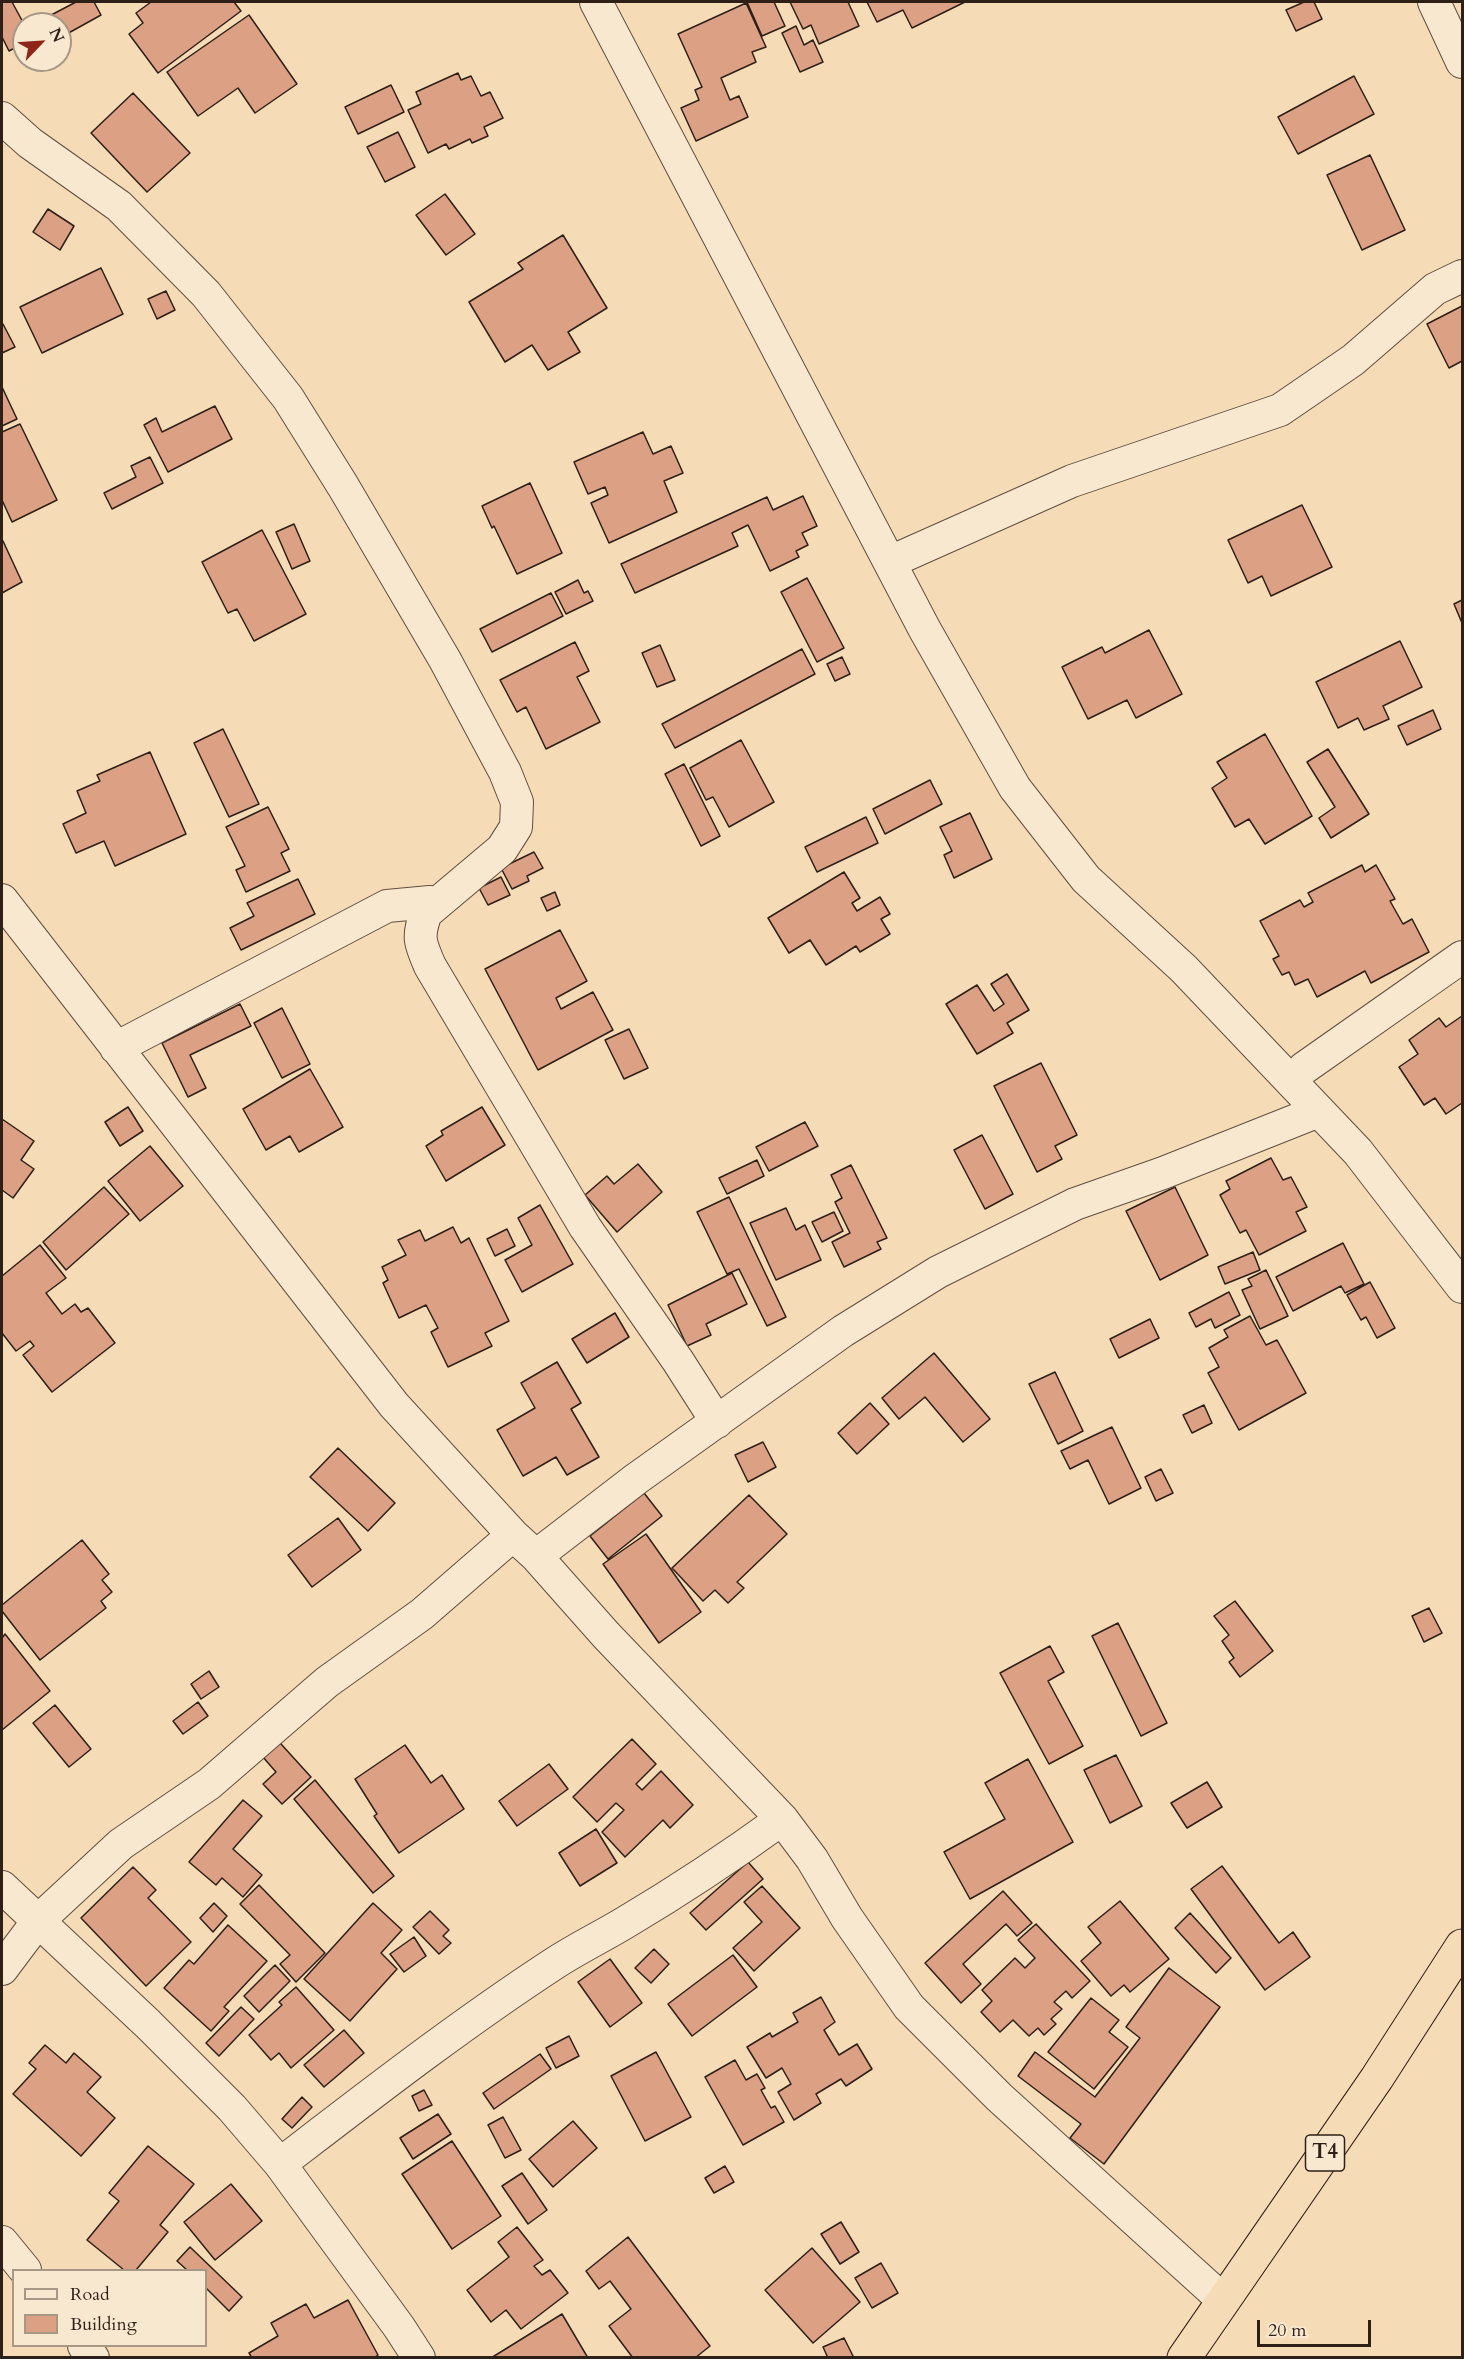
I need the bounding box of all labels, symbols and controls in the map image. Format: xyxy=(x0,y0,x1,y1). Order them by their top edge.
north arrow xyxy=(12,12,72,72)
text: N xyxy=(44,24,69,46)
road number: T4 xyxy=(1306,2135,1344,2171)
legend xyxy=(12,2269,207,2347)
text: Road xyxy=(70,2282,110,2307)
scale bar xyxy=(1260,2308,1374,2346)
text: Building xyxy=(70,2312,137,2337)
text: 20 m xyxy=(1268,2318,1307,2343)

